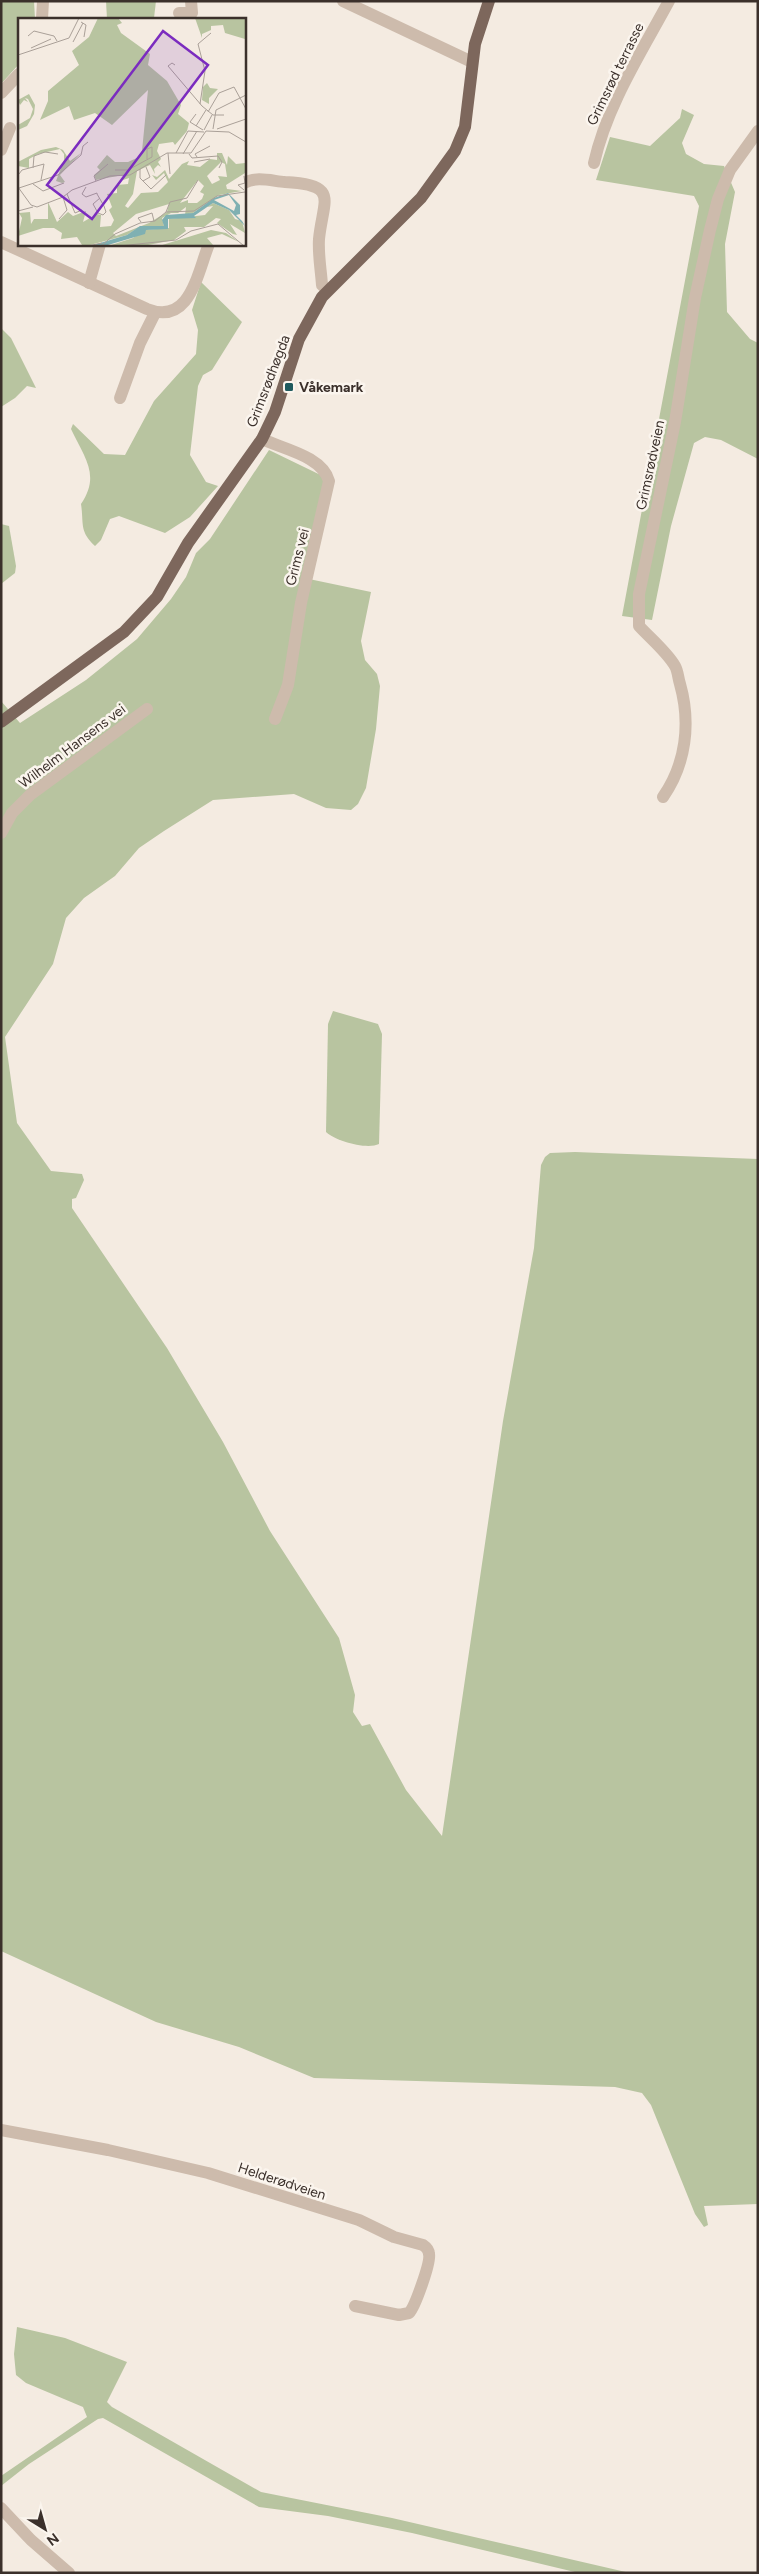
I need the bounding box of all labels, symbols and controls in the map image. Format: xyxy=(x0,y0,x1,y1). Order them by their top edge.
inset map xyxy=(18,18,245,245)
street label: Grimsrød terrasse xyxy=(583,20,648,128)
street label: Grimsrødhøgda xyxy=(243,333,294,430)
place label: Våkemark xyxy=(299,379,364,396)
marker: Våkemark xyxy=(283,381,295,393)
street label: Grimsrødveien xyxy=(633,418,668,512)
street label: Grims vei xyxy=(282,527,313,588)
street label: Wilhelm Hansens vei xyxy=(16,701,129,792)
street label: Helderødveien xyxy=(236,2159,328,2204)
north arrow xyxy=(20,2504,70,2554)
text: N xyxy=(43,2529,62,2549)

